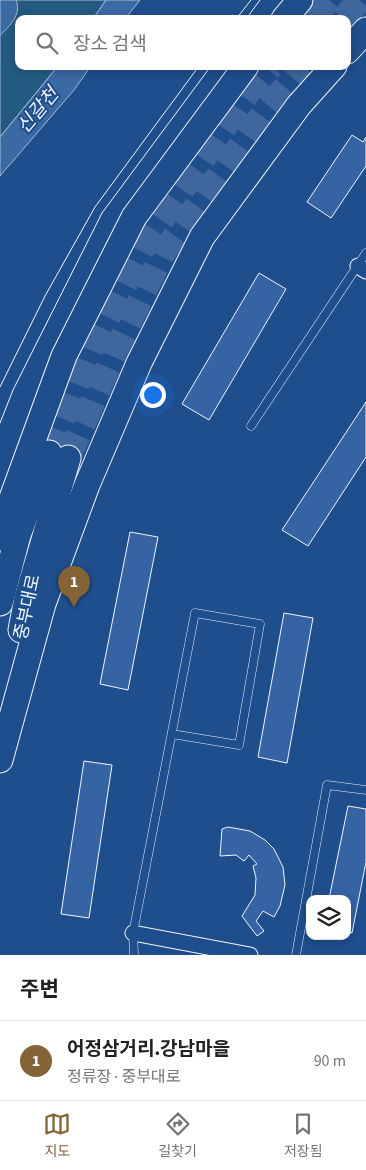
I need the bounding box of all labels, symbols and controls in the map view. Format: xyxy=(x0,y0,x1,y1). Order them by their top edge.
search box xyxy=(15,15,351,70)
icon: search xyxy=(33,29,61,57)
text: 장소 검색 xyxy=(73,31,147,58)
water label: 신갈천 xyxy=(11,81,66,140)
your location xyxy=(140,382,166,408)
pin: 1 xyxy=(58,566,90,607)
street label: 중부대로 xyxy=(8,572,47,642)
map controls xyxy=(306,895,351,940)
button: layers xyxy=(306,895,351,940)
text: 주변 xyxy=(20,974,59,1004)
text: 어정삼거리.강남마을 xyxy=(67,1036,230,1063)
text: 1 xyxy=(32,1050,40,1072)
text: 90 m xyxy=(314,1050,346,1072)
text: 정류장 · 중부대로 xyxy=(67,1066,180,1088)
tab: 지도 xyxy=(43,1110,71,1162)
tab: 길찾기 xyxy=(158,1110,197,1162)
tab: 저장됨 xyxy=(284,1110,323,1162)

